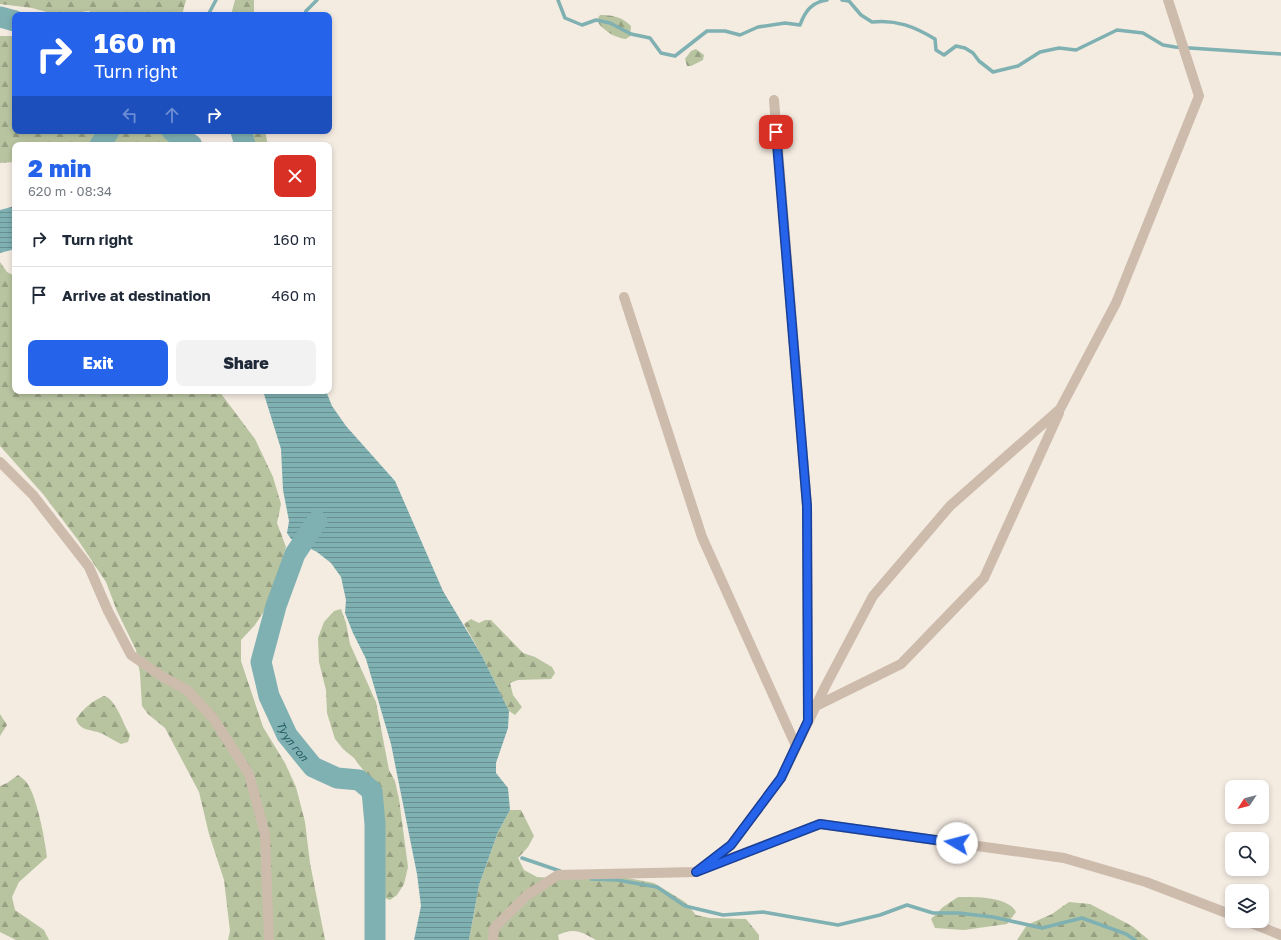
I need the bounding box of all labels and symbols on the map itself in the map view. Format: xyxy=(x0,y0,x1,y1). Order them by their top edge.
pin xyxy=(759,115,793,149)
water label: Туул гол xyxy=(275,719,312,764)
north arrow xyxy=(1225,780,1269,824)
position arrow xyxy=(936,822,978,864)

